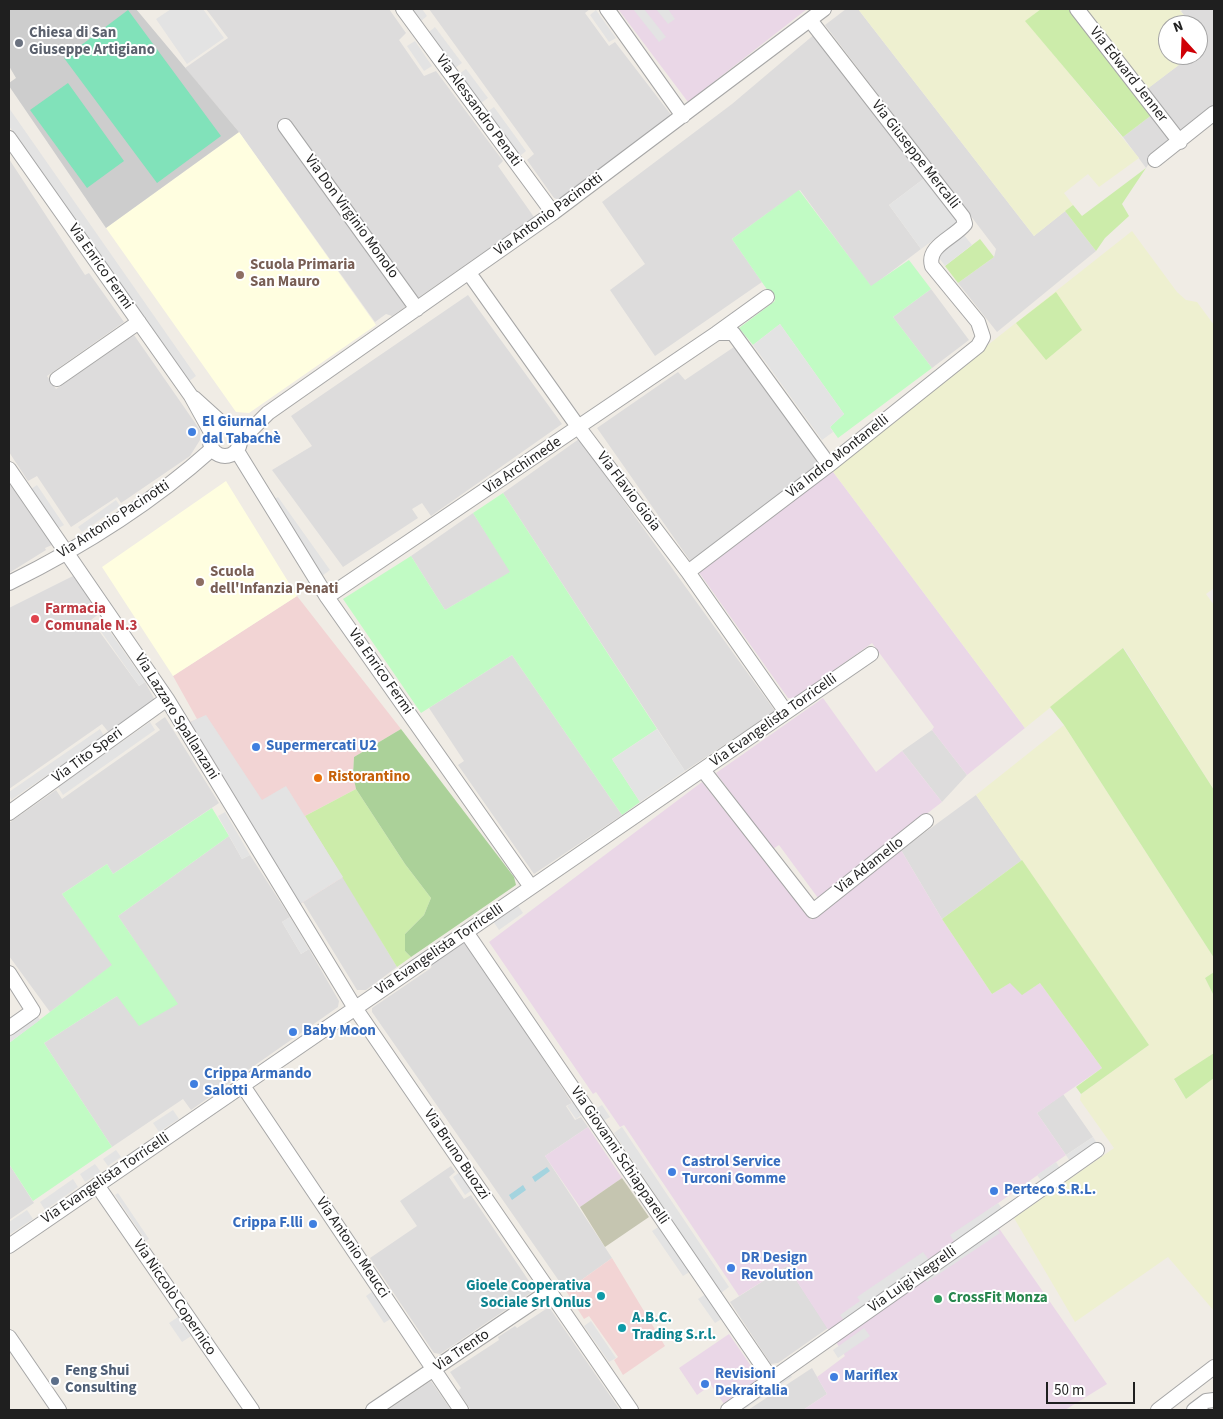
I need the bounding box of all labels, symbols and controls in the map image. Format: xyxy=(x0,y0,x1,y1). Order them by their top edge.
north arrow xyxy=(1158,15,1208,65)
text: N xyxy=(1170,16,1186,38)
street label: Via Edward Jenner xyxy=(1085,24,1171,126)
place label: Chiesa di San Giuseppe Artigiano xyxy=(29,25,155,60)
marker: Chiesa di San Giuseppe Artigiano xyxy=(13,37,25,49)
street label: Via Alessandro Penati xyxy=(431,51,525,171)
street label: Via Giuseppe Mercalli xyxy=(867,97,963,213)
street label: Via Don Virginio Monolo xyxy=(300,152,402,282)
street label: Via Antonio Pacinotti xyxy=(491,170,607,260)
street label: Via Enrico Fermi xyxy=(64,221,136,313)
place label: Scuola Primaria San Mauro xyxy=(250,257,355,292)
marker: Scuola Primaria San Mauro xyxy=(234,269,246,281)
street label: Via Indro Montanelli xyxy=(783,411,893,503)
place label: El Giurnal dal Tabachè xyxy=(202,414,281,449)
marker: El Giurnal dal Tabachè xyxy=(186,426,198,438)
street label: Via Archimede xyxy=(481,434,565,498)
street label: Via Flavio Gioia xyxy=(592,449,664,535)
street label: Via Antonio Pacinotti xyxy=(55,477,173,563)
place label: Scuola dell'Infanzia Penati xyxy=(210,564,338,599)
marker: Scuola dell'Infanzia Penati xyxy=(194,576,206,588)
place label: Farmacia Comunale N.3 xyxy=(45,601,137,636)
marker: Farmacia Comunale N.3 xyxy=(29,613,41,625)
street label: Via Enrico Fermi xyxy=(344,626,416,718)
street label: Via Lazzaro Spallanzani xyxy=(130,651,222,783)
street label: Via Evangelista Torricelli xyxy=(707,670,841,772)
street label: Via Tito Speri xyxy=(49,725,127,787)
place label: Supermercati U2 xyxy=(266,738,377,756)
marker: Supermercati U2 xyxy=(250,741,262,753)
place label: Ristorantino xyxy=(328,769,410,787)
marker: Ristorantino xyxy=(312,772,324,784)
street label: Via Adamello xyxy=(832,834,908,898)
street label: Via Evangelista Torricelli xyxy=(373,900,507,1000)
place label: Baby Moon xyxy=(303,1023,376,1041)
marker: Baby Moon xyxy=(287,1026,299,1038)
place label: Crippa Armando Salotti xyxy=(204,1066,312,1101)
marker: Crippa Armando Salotti xyxy=(188,1078,200,1090)
street label: Via Giovanni Schiapparelli xyxy=(566,1084,672,1228)
street label: Via Bruno Buozzi xyxy=(419,1106,493,1204)
street label: Via Evangelista Torricelli xyxy=(39,1129,173,1229)
place label: Castrol Service Turconi Gomme xyxy=(682,1154,786,1189)
marker: Castrol Service Turconi Gomme xyxy=(666,1166,678,1178)
place label: Perteco S.R.L. xyxy=(1004,1182,1096,1200)
marker: Perteco S.R.L. xyxy=(988,1185,1000,1197)
street label: Via Antonio Meucci xyxy=(312,1194,392,1302)
place label: Crippa F.lli xyxy=(233,1215,303,1233)
marker: Crippa F.lli xyxy=(307,1218,319,1230)
street label: Via Niccolò Copernico xyxy=(129,1237,219,1359)
street label: Via Luigi Negrelli xyxy=(865,1243,961,1317)
place label: DR Design Revolution xyxy=(741,1250,813,1285)
marker: DR Design Revolution xyxy=(725,1262,737,1274)
place label: Gioele Cooperativa Sociale Srl Onlus xyxy=(466,1278,591,1313)
marker: Gioele Cooperativa Sociale Srl Onlus xyxy=(595,1290,607,1302)
place label: CrossFit Monza xyxy=(948,1290,1048,1308)
marker: CrossFit Monza xyxy=(932,1293,944,1305)
place label: A.B.C. Trading S.r.l. xyxy=(632,1310,716,1345)
marker: A.B.C. Trading S.r.l. xyxy=(616,1322,628,1334)
street label: Via Trento xyxy=(431,1326,493,1376)
place label: Feng Shui Consulting xyxy=(65,1363,137,1398)
place label: Revisioni Dekraitalia xyxy=(715,1366,788,1401)
place label: Mariflex xyxy=(844,1368,898,1386)
marker: Mariflex xyxy=(828,1371,840,1383)
scale bar xyxy=(1048,1372,1137,1404)
marker: Feng Shui Consulting xyxy=(49,1375,61,1387)
marker: Revisioni Dekraitalia xyxy=(699,1378,711,1390)
text: 50 m xyxy=(1054,1380,1084,1401)

